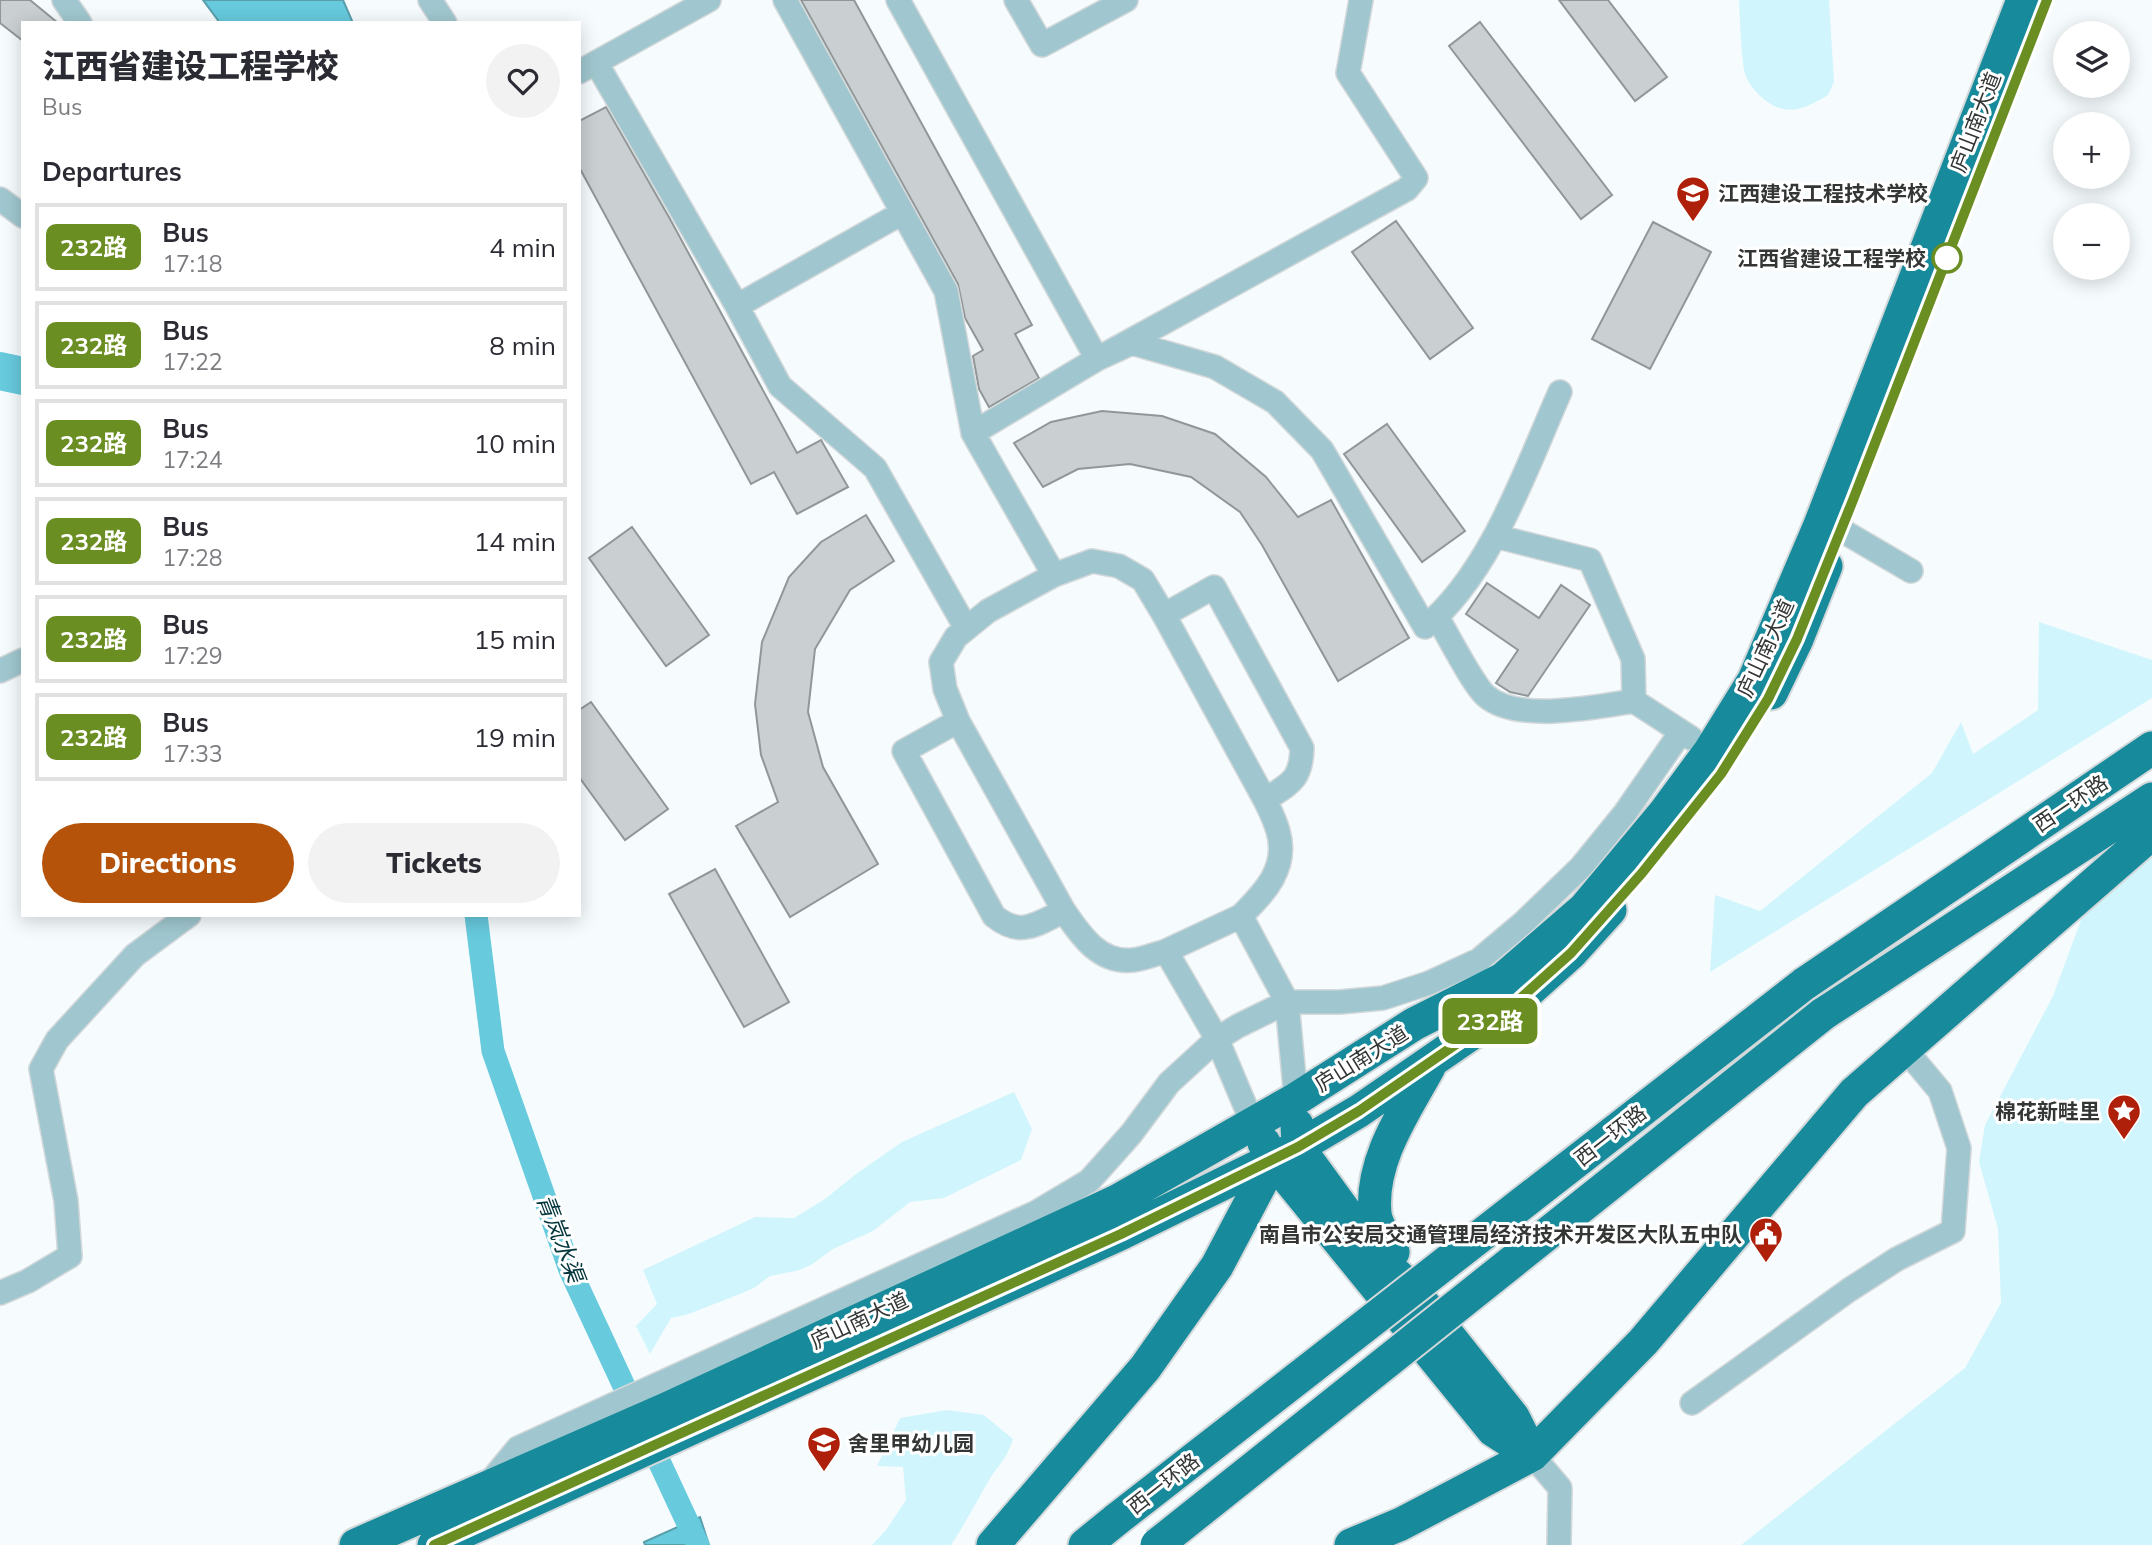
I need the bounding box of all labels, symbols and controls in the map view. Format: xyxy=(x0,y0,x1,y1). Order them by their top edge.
map controls xyxy=(2053,21,2130,280)
button: layers xyxy=(2053,21,2130,98)
button: heart xyxy=(486,44,560,118)
text: 江西省建设工程学校 xyxy=(42,45,339,86)
street label: 庐山南大道 xyxy=(1944,68,2006,176)
text: Bus xyxy=(42,92,82,121)
button: + xyxy=(2053,112,2130,189)
text: Departures xyxy=(42,155,182,188)
school or university icon: 江西建设工程技术学校 xyxy=(1674,174,1712,223)
place label: 江西建设工程技术学校 xyxy=(1718,180,1928,206)
button: − xyxy=(2053,203,2130,280)
text: Bus xyxy=(162,216,209,249)
text: 4 min xyxy=(489,231,556,264)
text: 232路 xyxy=(60,232,127,262)
marker: 江西省建设工程学校 xyxy=(1932,243,1962,273)
place label: 江西省建设工程学校 xyxy=(1737,245,1926,271)
text: 17:18 xyxy=(162,249,223,278)
text: Bus xyxy=(162,314,209,347)
text: 8 min xyxy=(489,329,556,362)
text: 232路 xyxy=(60,330,127,360)
text: 17:22 xyxy=(162,347,223,376)
text: Bus xyxy=(162,412,209,445)
text: 10 min xyxy=(474,427,556,460)
text: 232路 xyxy=(60,428,127,458)
text: 17:24 xyxy=(162,445,223,474)
text: Bus xyxy=(162,510,209,543)
text: 14 min xyxy=(474,525,556,558)
text: 232路 xyxy=(60,526,127,556)
text: 17:28 xyxy=(162,543,223,572)
street label: 庐山南大道 xyxy=(1731,595,1799,701)
text: Bus xyxy=(162,608,209,641)
text: 15 min xyxy=(474,623,556,656)
text: 232路 xyxy=(60,624,127,654)
text: 17:29 xyxy=(162,641,223,670)
text: Bus xyxy=(162,706,209,739)
text: 19 min xyxy=(474,721,556,754)
text: 232路 xyxy=(60,722,127,752)
text: 17:33 xyxy=(162,739,223,768)
street label: 西一环路 xyxy=(2028,769,2112,837)
button: Directions xyxy=(42,823,294,903)
button: Tickets xyxy=(308,823,560,903)
line badge: 232路 xyxy=(1441,998,1539,1044)
text: 232路 xyxy=(1456,1006,1524,1036)
street label: 庐山南大道 xyxy=(1310,1019,1412,1097)
place icon: 棉花新畦里 xyxy=(2105,1092,2143,1141)
place label: 棉花新畦里 xyxy=(1995,1098,2100,1124)
street label: 西一环路 xyxy=(1569,1099,1651,1171)
water label: 青岚水渠 xyxy=(531,1190,592,1289)
public building icon: 南昌市公安局交通管理局经济技术开发区大队五中队 xyxy=(1747,1215,1785,1264)
place label: 南昌市公安局交通管理局经济技术开发区大队五中队 xyxy=(1259,1221,1742,1247)
street label: 庐山南大道 xyxy=(806,1286,912,1354)
school or university icon: 舍里甲幼儿园 xyxy=(805,1424,843,1473)
place label: 舍里甲幼儿园 xyxy=(848,1430,974,1456)
street label: 西一环路 xyxy=(1122,1447,1204,1519)

